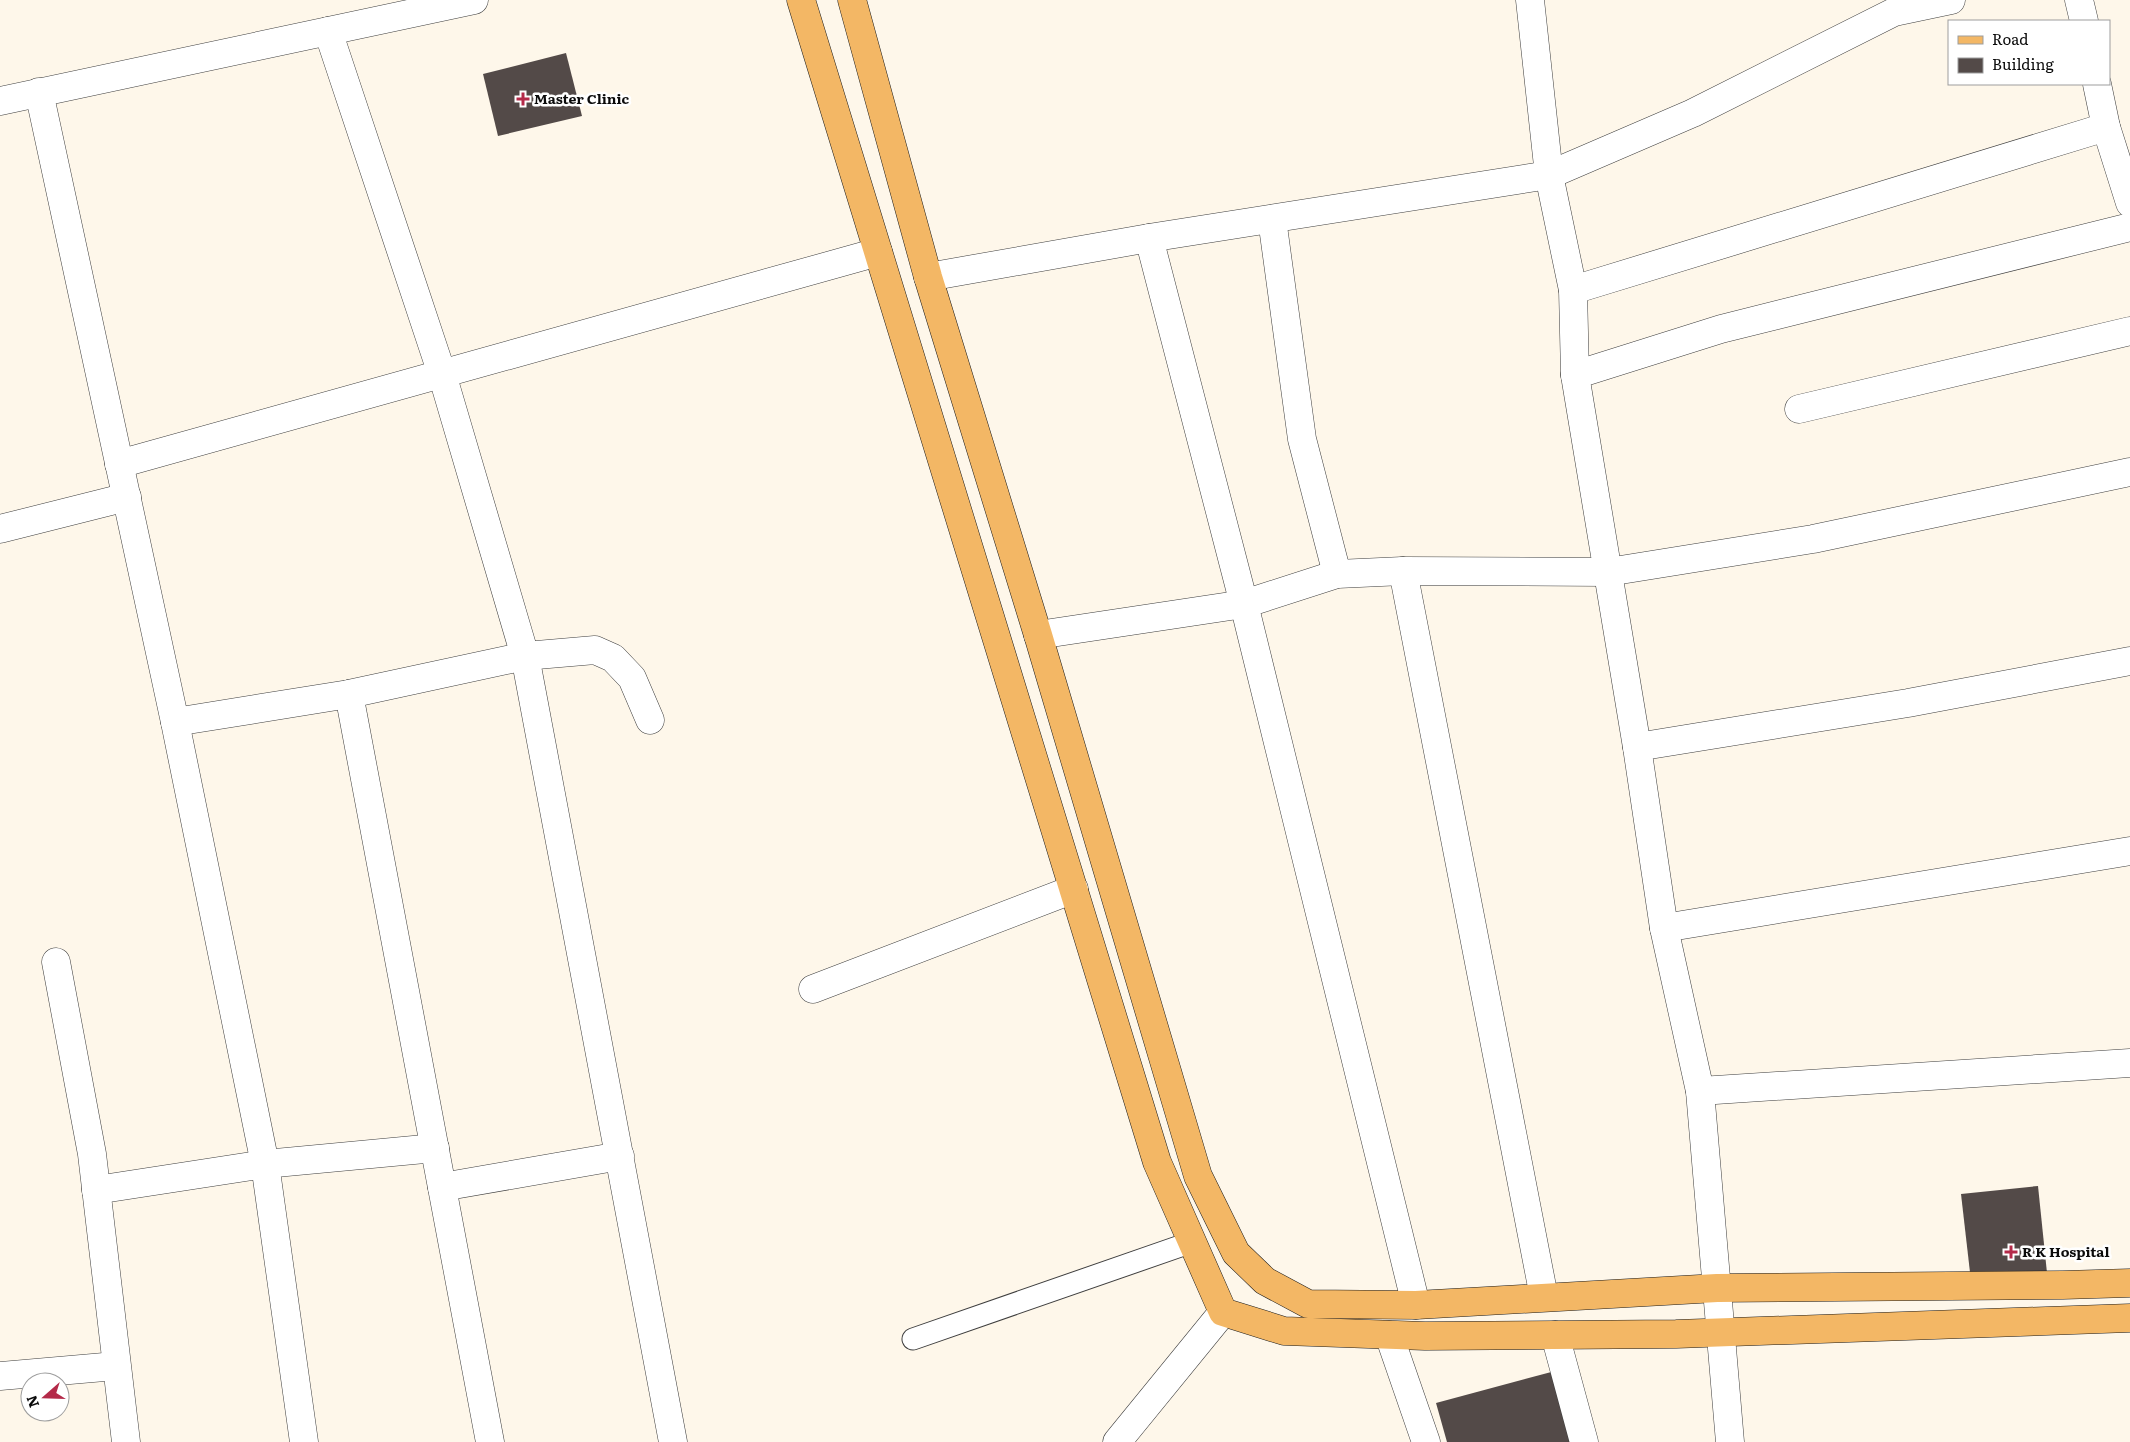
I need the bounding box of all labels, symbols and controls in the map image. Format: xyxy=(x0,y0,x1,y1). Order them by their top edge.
legend xyxy=(1948,20,2110,85)
text: Road xyxy=(1992,27,2028,50)
text: Building xyxy=(1992,52,2054,75)
place label: Master Clinic xyxy=(534,88,630,108)
marker: Master Clinic xyxy=(516,92,530,106)
place label: R K Hospital xyxy=(2022,1241,2110,1261)
marker: R K Hospital xyxy=(2004,1245,2018,1259)
north arrow xyxy=(20,1372,70,1422)
text: N xyxy=(20,1393,43,1411)

